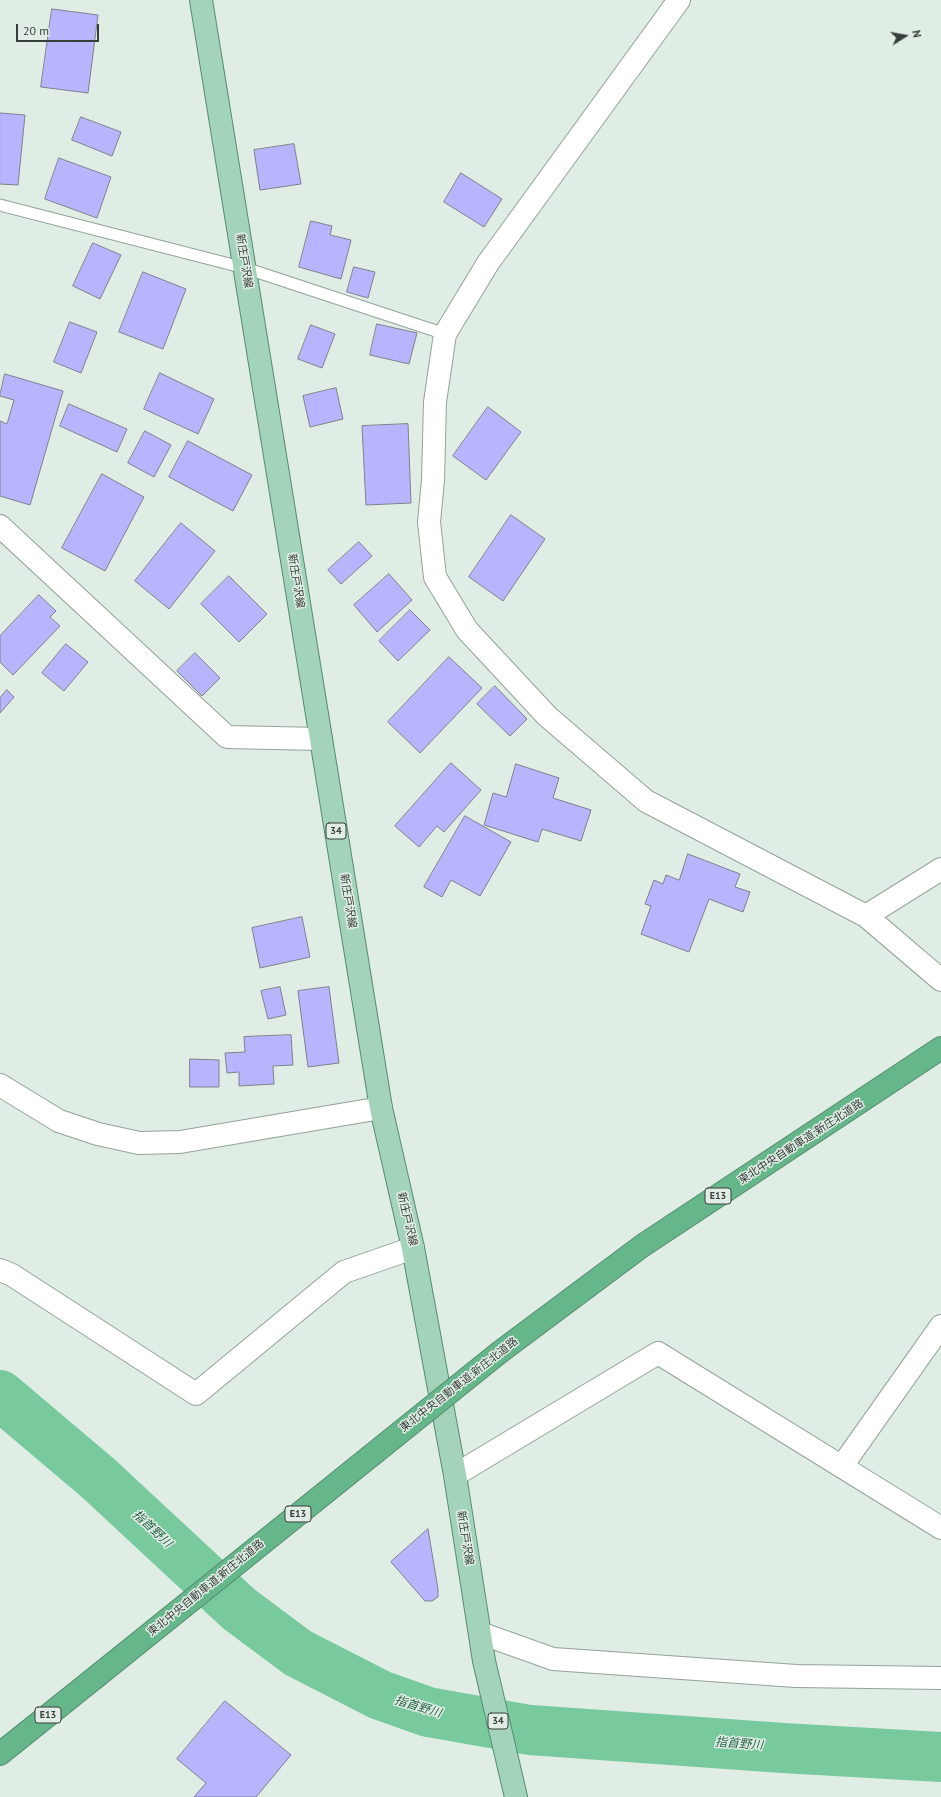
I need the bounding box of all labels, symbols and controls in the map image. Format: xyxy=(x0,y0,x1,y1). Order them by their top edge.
scale bar xyxy=(18,16,101,42)
north arrow xyxy=(885,16,925,56)
text: 20 m xyxy=(23,23,49,38)
text: N xyxy=(909,29,924,39)
street label: 新庄戸沢線 xyxy=(233,233,255,289)
street label: 新庄戸沢線 xyxy=(285,553,307,609)
road number: 34 xyxy=(326,823,346,839)
street label: 新庄戸沢線 xyxy=(337,873,359,929)
street label: 東北中央自動車道;新庄北道路 xyxy=(736,1097,866,1187)
road number: E13 xyxy=(705,1188,731,1204)
street label: 新庄戸沢線 xyxy=(394,1191,420,1247)
street label: 東北中央自動車道;新庄北道路 xyxy=(397,1335,521,1435)
road number: E13 xyxy=(285,1506,311,1522)
water label: 指首野川 xyxy=(130,1507,174,1551)
street label: 新庄戸沢線 xyxy=(454,1510,476,1566)
street label: 東北中央自動車道;新庄北道路 xyxy=(145,1537,267,1639)
water label: 指首野川 xyxy=(393,1693,443,1721)
road number: E13 xyxy=(35,1707,61,1723)
road number: 34 xyxy=(488,1713,508,1729)
water label: 指首野川 xyxy=(715,1735,763,1753)

